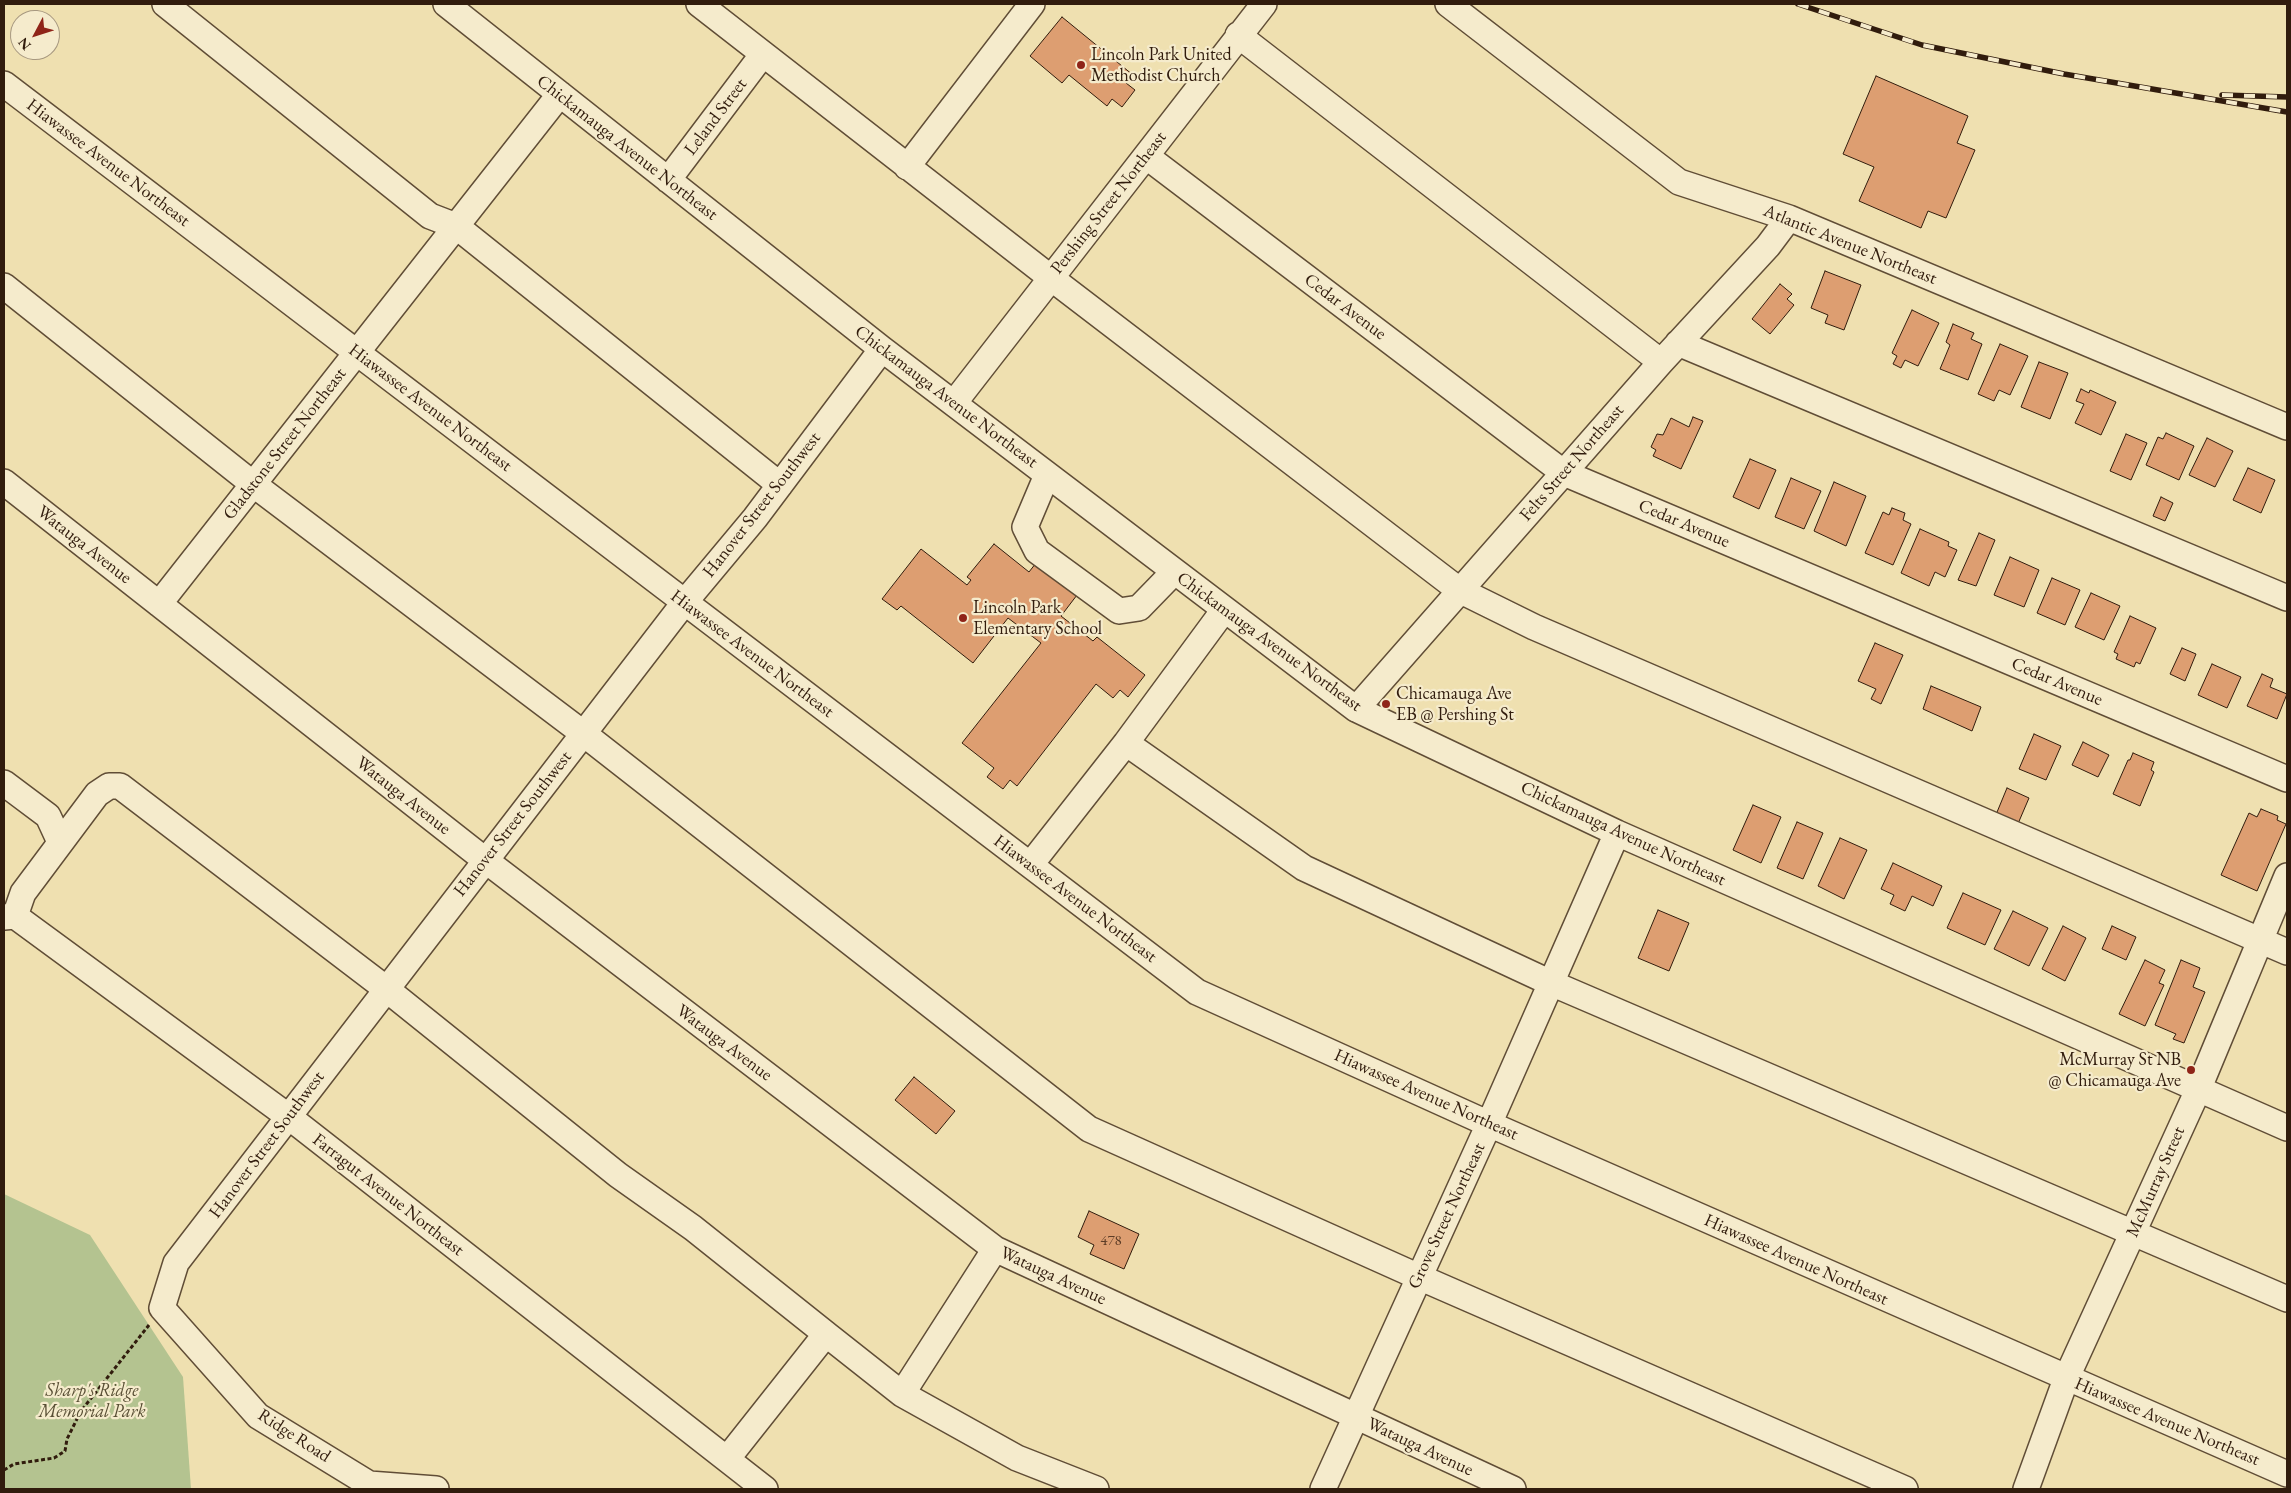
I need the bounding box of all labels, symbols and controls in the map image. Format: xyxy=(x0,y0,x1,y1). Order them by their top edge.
north arrow xyxy=(10,10,60,60)
text: N xyxy=(14,34,35,54)
place label: Lincoln Park United Methodist Church xyxy=(1091,44,1232,86)
marker: Lincoln Park United Methodist Church xyxy=(1075,59,1087,71)
street label: Chickamauga Avenue Northeast xyxy=(532,71,722,225)
street label: Leland Street xyxy=(680,74,752,160)
street label: Hiawassee Avenue Northeast xyxy=(22,94,194,232)
street label: Pershing Street Northeast xyxy=(1046,127,1172,279)
street label: Atlantic Avenue Northeast xyxy=(1760,200,1940,290)
street label: Cedar Avenue xyxy=(1300,269,1390,345)
street label: Chickamauga Avenue Northeast xyxy=(850,321,1042,473)
street label: Hiawassee Avenue Northeast xyxy=(344,339,516,477)
street label: Gladstone Street Northeast xyxy=(219,364,351,524)
street label: Felts Street Northeast xyxy=(1515,400,1629,526)
street label: Hanover Street Southwest xyxy=(698,428,826,582)
street label: Cedar Avenue xyxy=(1635,495,1733,553)
street label: Watauga Avenue xyxy=(32,501,136,589)
street label: Chickamauga Avenue Northeast xyxy=(1172,568,1366,716)
street label: Hiawassee Avenue Northeast xyxy=(666,585,838,723)
place label: Lincoln Park Elementary School xyxy=(973,597,1102,640)
marker: Lincoln Park Elementary School xyxy=(957,612,969,624)
street label: Cedar Avenue xyxy=(2008,653,2106,711)
place label: Chicamauga Ave EB @ Pershing St xyxy=(1396,683,1514,726)
marker: Chicamauga Ave EB @ Pershing St xyxy=(1380,698,1392,710)
street label: Hanover Street Southwest xyxy=(449,747,577,901)
street label: Watauga Avenue xyxy=(351,752,455,840)
street label: Chickamauga Avenue Northeast xyxy=(1517,777,1729,891)
street label: Hiawassee Avenue Northeast xyxy=(989,830,1161,968)
street label: Watauga Avenue xyxy=(672,1000,776,1086)
street label: Hiawassee Avenue Northeast xyxy=(1331,1045,1521,1145)
place label: McMurray St NB @ Chicamauga Ave xyxy=(2048,1049,2181,1092)
marker: McMurray St NB @ Chicamauga Ave xyxy=(2185,1064,2197,1076)
street label: Hanover Street Southwest xyxy=(205,1067,329,1223)
street label: McMurray Street xyxy=(2122,1123,2190,1241)
street label: Farragut Avenue Northeast xyxy=(308,1129,468,1261)
street label: Grove Street Northeast xyxy=(1404,1140,1490,1292)
street label: Hiawassee Avenue Northeast xyxy=(1701,1210,1891,1310)
house number: 478 xyxy=(1100,1232,1122,1250)
street label: Watauga Avenue xyxy=(997,1242,1109,1310)
street label: Hiawassee Avenue Northeast xyxy=(2071,1373,2263,1471)
park label: Sharp's Ridge Memorial Park xyxy=(38,1380,146,1422)
street label: Ridge Road xyxy=(254,1404,334,1468)
street label: Watauga Avenue xyxy=(1364,1413,1476,1481)

